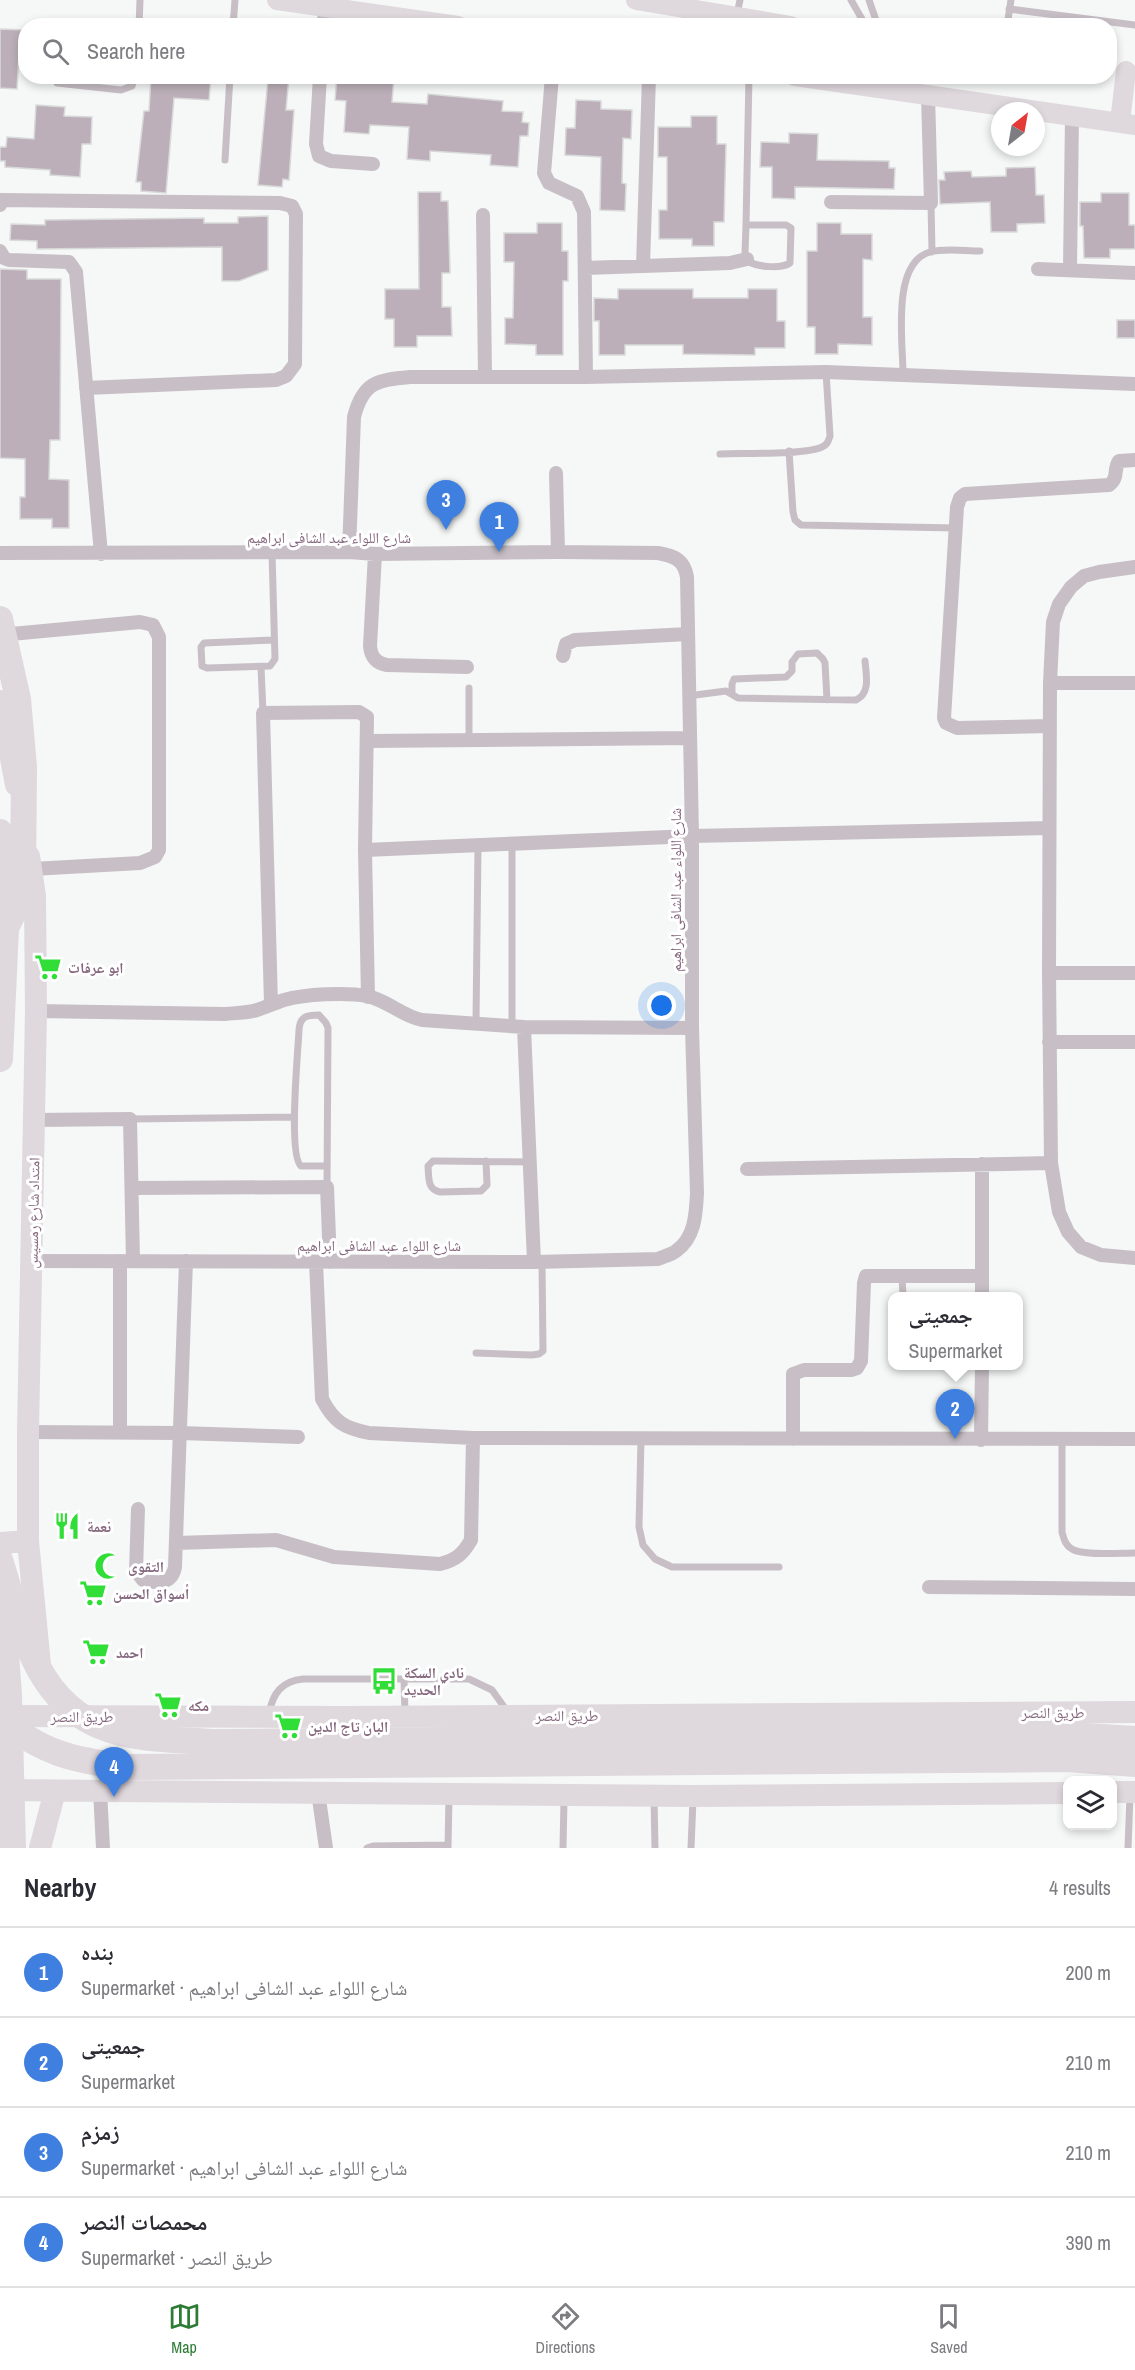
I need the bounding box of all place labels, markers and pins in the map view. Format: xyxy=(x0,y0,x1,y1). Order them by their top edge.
pin: 3 xyxy=(426,480,466,530)
pin: 1 xyxy=(480,502,518,552)
supermarket icon: ابو عرفات xyxy=(33,952,63,982)
place label: ابو عرفات xyxy=(68,957,124,978)
pin: 2 xyxy=(936,1390,974,1439)
restaurant icon: نعمة xyxy=(52,1511,82,1541)
place label: نعمة xyxy=(87,1516,111,1537)
mosque icon: التقوى xyxy=(93,1551,123,1581)
place label: التقوى xyxy=(128,1556,164,1577)
supermarket icon: أسواق الحسن xyxy=(78,1578,108,1608)
place label: أسواق الحسن xyxy=(113,1583,189,1604)
supermarket icon: احمد xyxy=(81,1637,111,1667)
place label: احمد xyxy=(116,1642,143,1663)
place label: نادي السكة الحديد xyxy=(404,1662,464,1700)
bus stop icon: نادي السكة الحديد xyxy=(369,1666,399,1696)
supermarket icon: مكه xyxy=(153,1690,183,1720)
place label: مكه xyxy=(188,1695,209,1716)
supermarket icon: البان تاج الدين xyxy=(273,1711,303,1741)
place label: البان تاج الدين xyxy=(308,1716,388,1737)
pin: 4 xyxy=(94,1748,134,1797)

